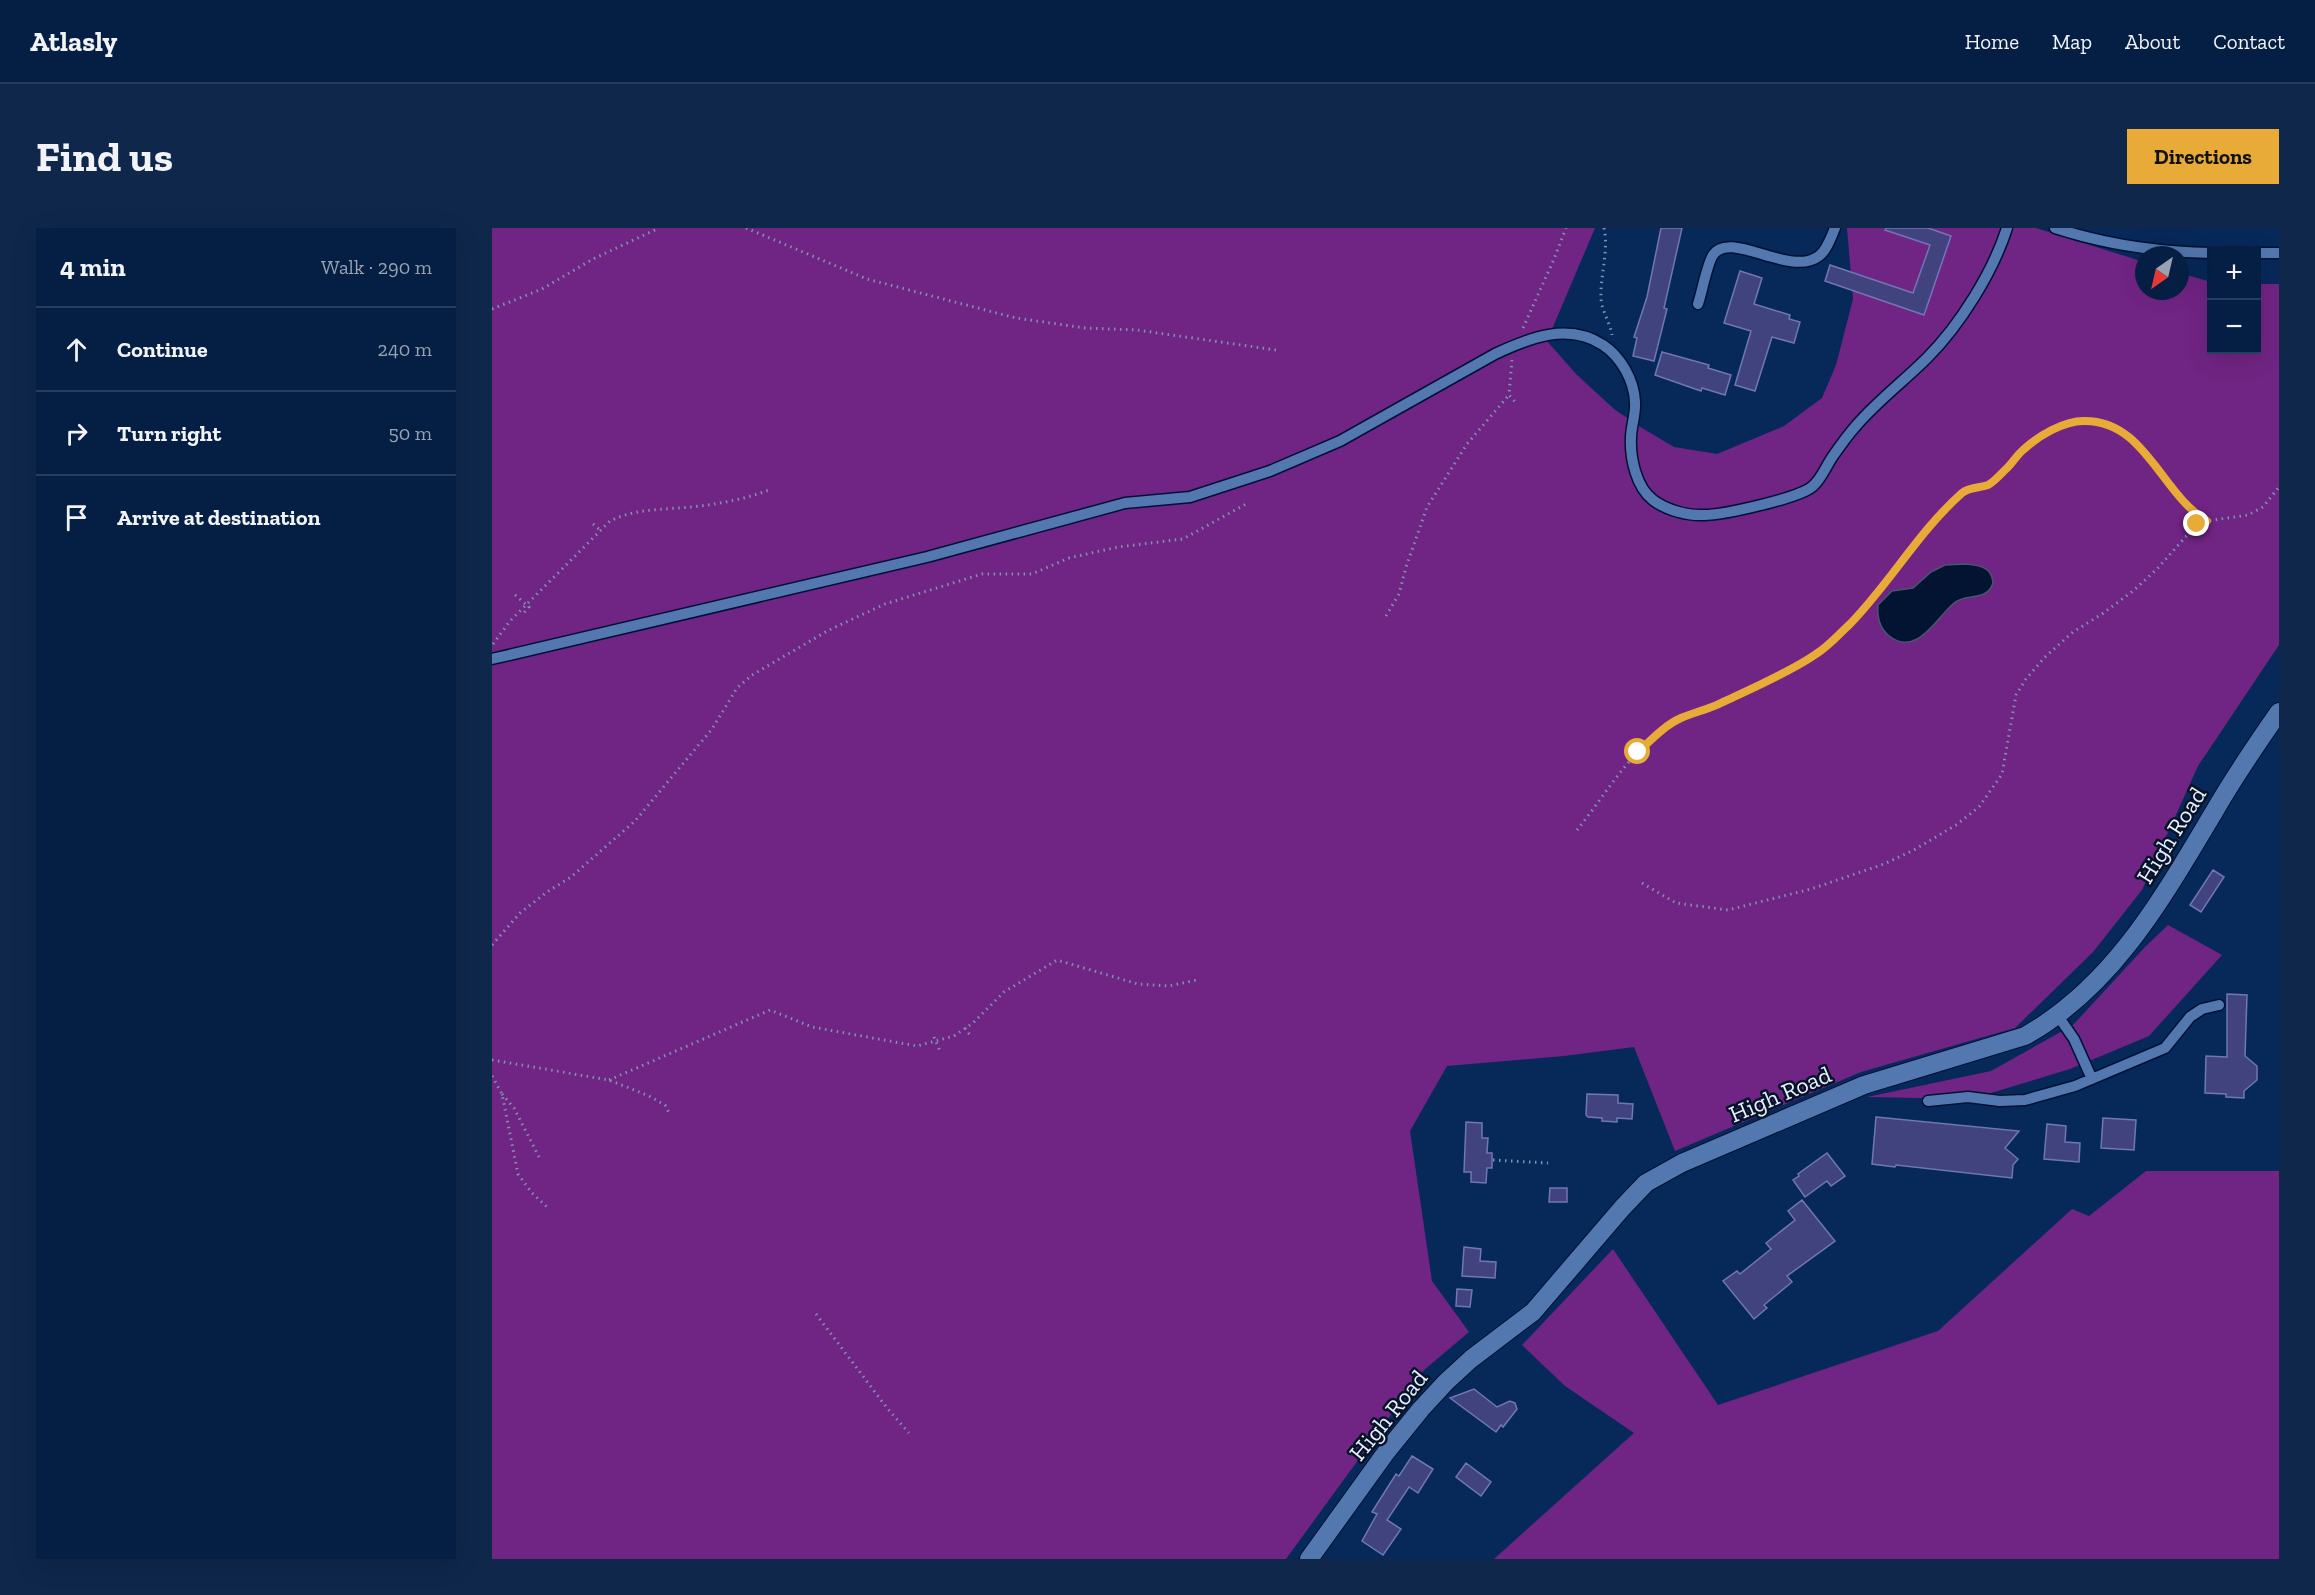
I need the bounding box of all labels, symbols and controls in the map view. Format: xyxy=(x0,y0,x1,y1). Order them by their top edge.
text: Atlasly xyxy=(30,25,117,58)
text: Home xyxy=(1965,29,2019,54)
text: Map xyxy=(2052,29,2092,54)
text: About xyxy=(2125,29,2180,54)
text: Contact xyxy=(2213,29,2285,54)
button: Directions xyxy=(2127,129,2279,184)
text: Find us xyxy=(36,131,173,182)
north arrow xyxy=(2135,246,2189,300)
map controls xyxy=(2207,246,2261,354)
button: + xyxy=(2207,246,2261,300)
text: 4 min xyxy=(60,251,126,283)
text: Walk · 290 m xyxy=(321,255,432,279)
button: − xyxy=(2207,300,2261,354)
icon: ahead xyxy=(60,333,93,366)
text: Continue xyxy=(117,336,208,363)
text: 240 m xyxy=(378,337,432,361)
icon: right xyxy=(60,417,93,450)
text: Turn right xyxy=(117,420,221,447)
text: 50 m xyxy=(388,421,432,445)
icon: arrive xyxy=(60,501,93,534)
text: Arrive at destination xyxy=(117,504,320,531)
route end xyxy=(2183,510,2209,536)
route start xyxy=(1624,738,1650,764)
street label: High Road xyxy=(2130,781,2212,889)
street label: High Road xyxy=(1725,1060,1835,1128)
street label: High Road xyxy=(1343,1364,1433,1466)

